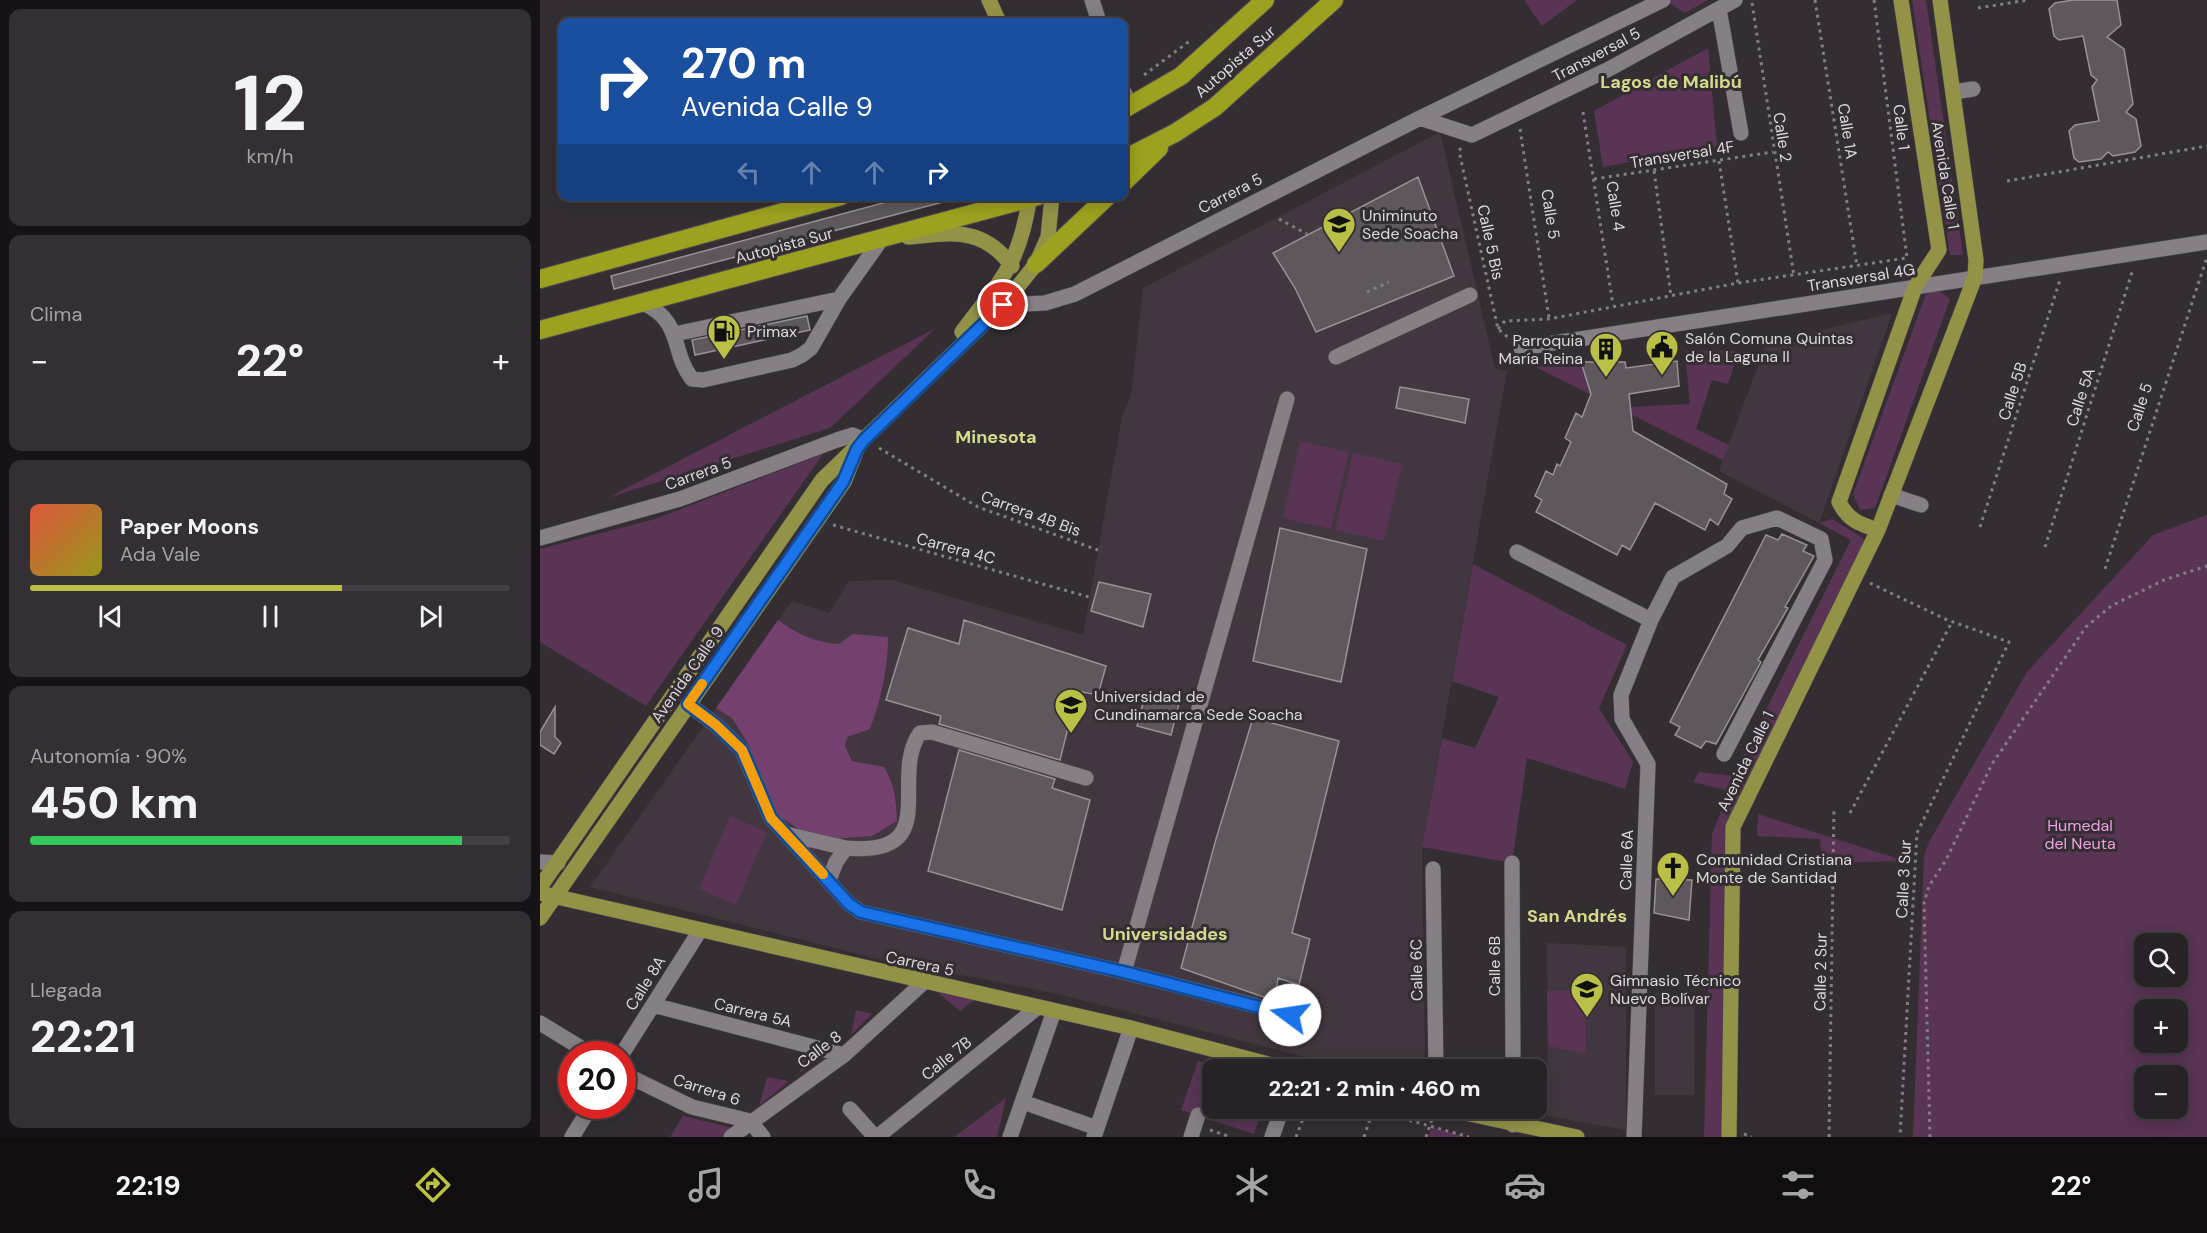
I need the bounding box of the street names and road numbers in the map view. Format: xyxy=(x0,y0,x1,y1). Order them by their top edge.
street label: Autopista Sur xyxy=(1191,21,1280,102)
street label: Transversal 5 xyxy=(1549,22,1644,86)
street label: Calle 1A xyxy=(1833,102,1862,161)
street label: Calle 1 xyxy=(1888,103,1915,151)
street label: Calle 2 xyxy=(1768,111,1797,163)
street label: Avenida Calle 1 xyxy=(1927,120,1964,230)
street label: Transversal 4F xyxy=(1628,136,1736,173)
street label: Carrera 5 xyxy=(1195,168,1266,219)
street label: Calle 4 xyxy=(1601,180,1630,233)
street label: Calle 5 xyxy=(1536,188,1565,241)
street label: Calle 5 Bis xyxy=(1472,203,1509,282)
street label: Autopista Sur xyxy=(733,222,835,269)
street label: Transversal 4G xyxy=(1806,259,1917,296)
street label: Calle 5B xyxy=(1993,359,2032,423)
street label: Calle 5A xyxy=(2061,365,2100,429)
street label: Calle 5 xyxy=(2122,380,2157,434)
street label: Carrera 5 xyxy=(662,452,734,495)
street label: Carrera 4B Bis xyxy=(978,486,1084,541)
street label: Carrera 4C xyxy=(914,528,998,569)
street label: Avenida Calle 9 xyxy=(646,622,729,727)
street label: Avenida Calle 1 xyxy=(1712,708,1779,815)
street label: Calle 6A xyxy=(1615,829,1638,891)
street label: Calle 3 Sur xyxy=(1891,839,1916,919)
street label: Calle 2 Sur xyxy=(1809,933,1832,1011)
street label: Calle 6B xyxy=(1484,936,1505,996)
street label: Calle 6C xyxy=(1405,939,1428,1001)
street label: Carrera 5 xyxy=(884,946,956,981)
street label: Calle 8A xyxy=(620,952,671,1014)
street label: Carrera 5A xyxy=(712,993,794,1032)
street label: Calle 8 xyxy=(793,1026,846,1073)
street label: Calle 7B xyxy=(917,1032,976,1085)
street label: Carrera 6 xyxy=(670,1069,743,1110)

